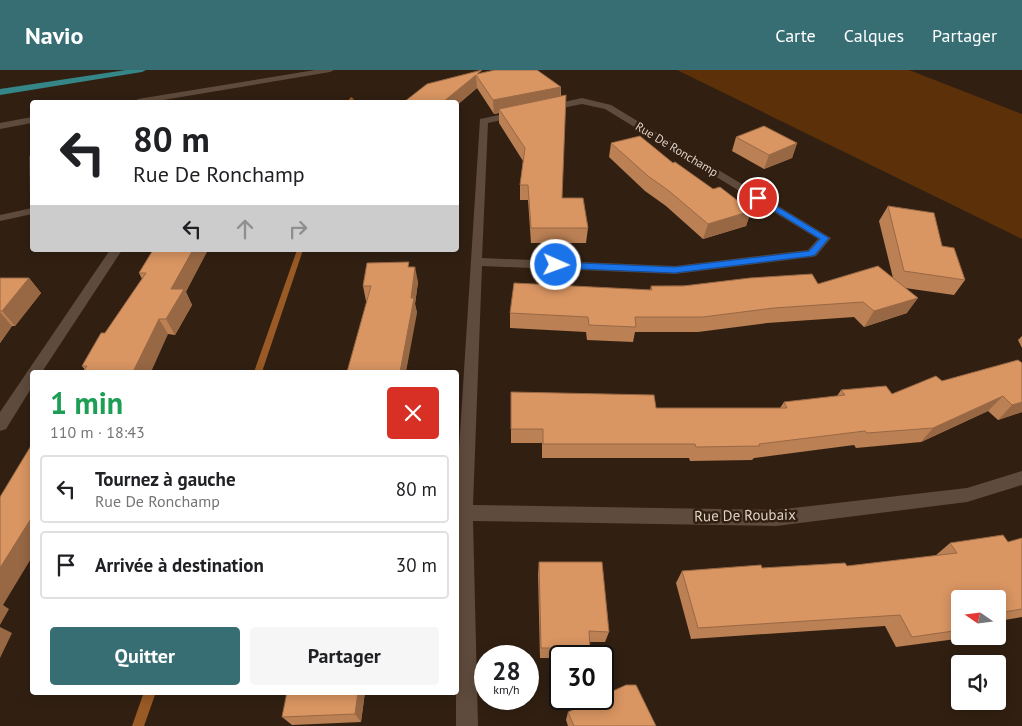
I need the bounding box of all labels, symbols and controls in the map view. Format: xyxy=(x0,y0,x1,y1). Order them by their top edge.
text: Navio xyxy=(25,20,83,51)
text: Carte xyxy=(775,24,816,47)
text: Calques xyxy=(844,24,904,47)
text: Partager xyxy=(932,24,997,47)
text: 80 m xyxy=(133,116,210,162)
street label: Rue De Ronchamp xyxy=(633,118,721,180)
icon: left xyxy=(50,120,115,185)
text: Rue De Ronchamp xyxy=(133,160,305,188)
pin xyxy=(737,177,779,219)
icon: arrive xyxy=(744,184,772,212)
icon: left xyxy=(178,215,206,243)
icon: ahead xyxy=(231,215,259,243)
icon: right xyxy=(284,215,312,243)
position arrow xyxy=(529,238,581,290)
text: 1 min xyxy=(50,383,123,422)
button: close xyxy=(387,387,439,439)
text: 110 m · 18:43 xyxy=(50,422,145,442)
text: Tournez à gauche xyxy=(95,467,236,491)
icon: left xyxy=(52,475,80,503)
text: 80 m xyxy=(396,477,437,501)
text: Rue De Ronchamp xyxy=(95,491,220,511)
street label: Rue De Roubaix xyxy=(694,505,796,525)
icon: arrive xyxy=(52,551,80,579)
text: Arrivée à destination xyxy=(95,553,264,577)
text: 30 m xyxy=(396,553,437,577)
north arrow xyxy=(951,590,1006,645)
map controls xyxy=(951,590,1006,710)
button: Quitter xyxy=(50,627,240,685)
button: Partager xyxy=(250,627,439,685)
speed limit sign: 30 xyxy=(549,645,614,710)
text: 28 xyxy=(492,655,521,687)
button: sound xyxy=(951,655,1006,710)
text: km/h xyxy=(493,682,520,697)

